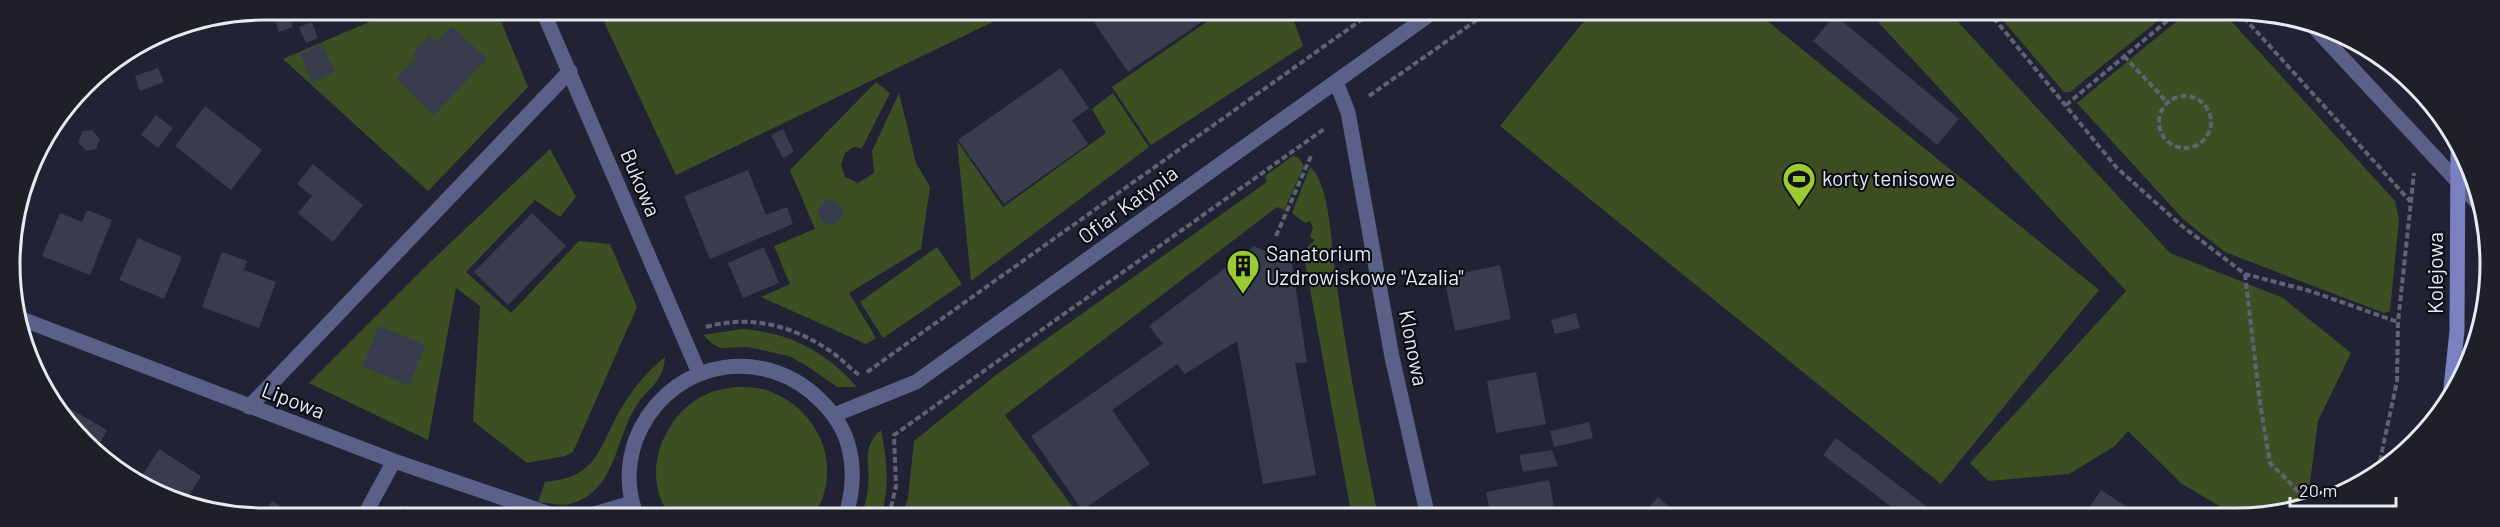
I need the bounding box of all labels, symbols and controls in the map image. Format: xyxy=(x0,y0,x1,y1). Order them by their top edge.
street label: Bukowa xyxy=(616,145,667,220)
street label: Ofiar Katynia xyxy=(1073,159,1182,248)
sports icon: korty tenisowe xyxy=(1781,161,1817,208)
place label: korty tenisowe xyxy=(1822,165,1955,190)
street label: Kolejowa xyxy=(2422,232,2447,314)
place label: Sanatorium Uzdrowiskowe "Azalia" xyxy=(1266,240,1464,289)
building icon: Sanatorium Uzdrowiskowe "Azalia" xyxy=(1225,248,1261,295)
street label: Klonowa xyxy=(1395,308,1434,388)
street label: Lipowa xyxy=(259,376,329,423)
scale bar xyxy=(2290,470,2396,508)
text: 20 m xyxy=(2299,479,2337,501)

